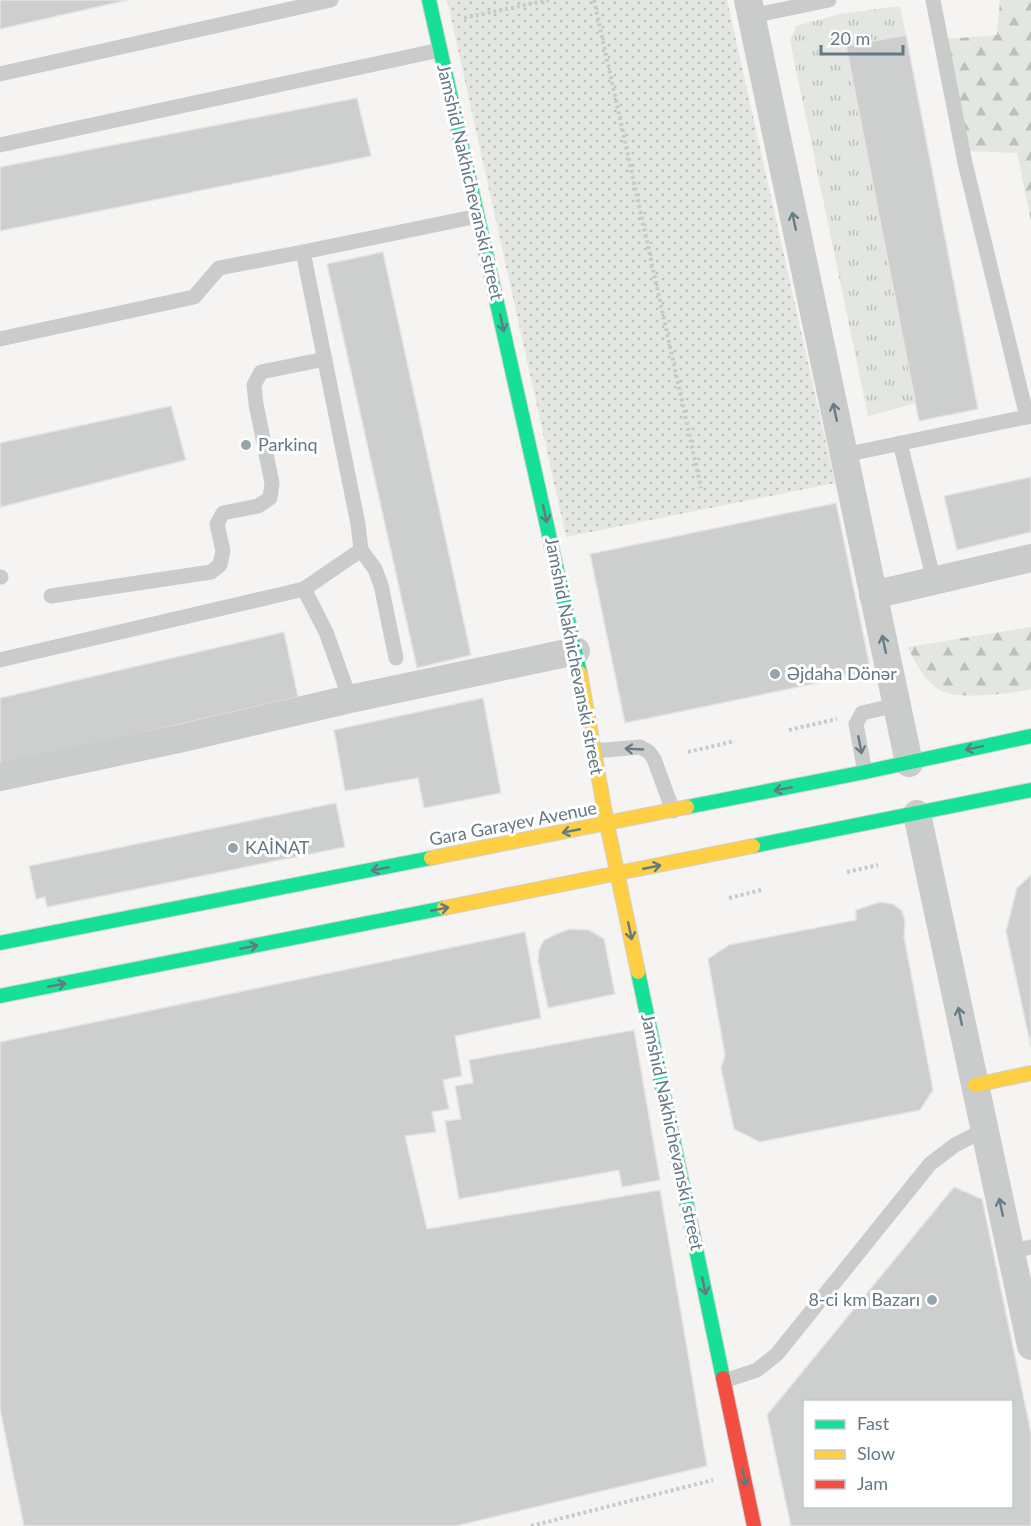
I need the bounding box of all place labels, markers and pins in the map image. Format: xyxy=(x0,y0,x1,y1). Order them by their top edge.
place label: Parkinq xyxy=(258,433,318,455)
marker: Parkinq xyxy=(239,438,253,452)
place label: Әjdaha Dönәr xyxy=(787,662,897,684)
marker: Әjdaha Dönәr xyxy=(768,667,782,681)
place label: KAİNAT xyxy=(245,836,310,858)
marker: KAİNAT xyxy=(226,841,240,855)
place label: 8-ci km Bazarı xyxy=(808,1288,920,1310)
marker: 8-ci km Bazarı xyxy=(925,1293,939,1307)

